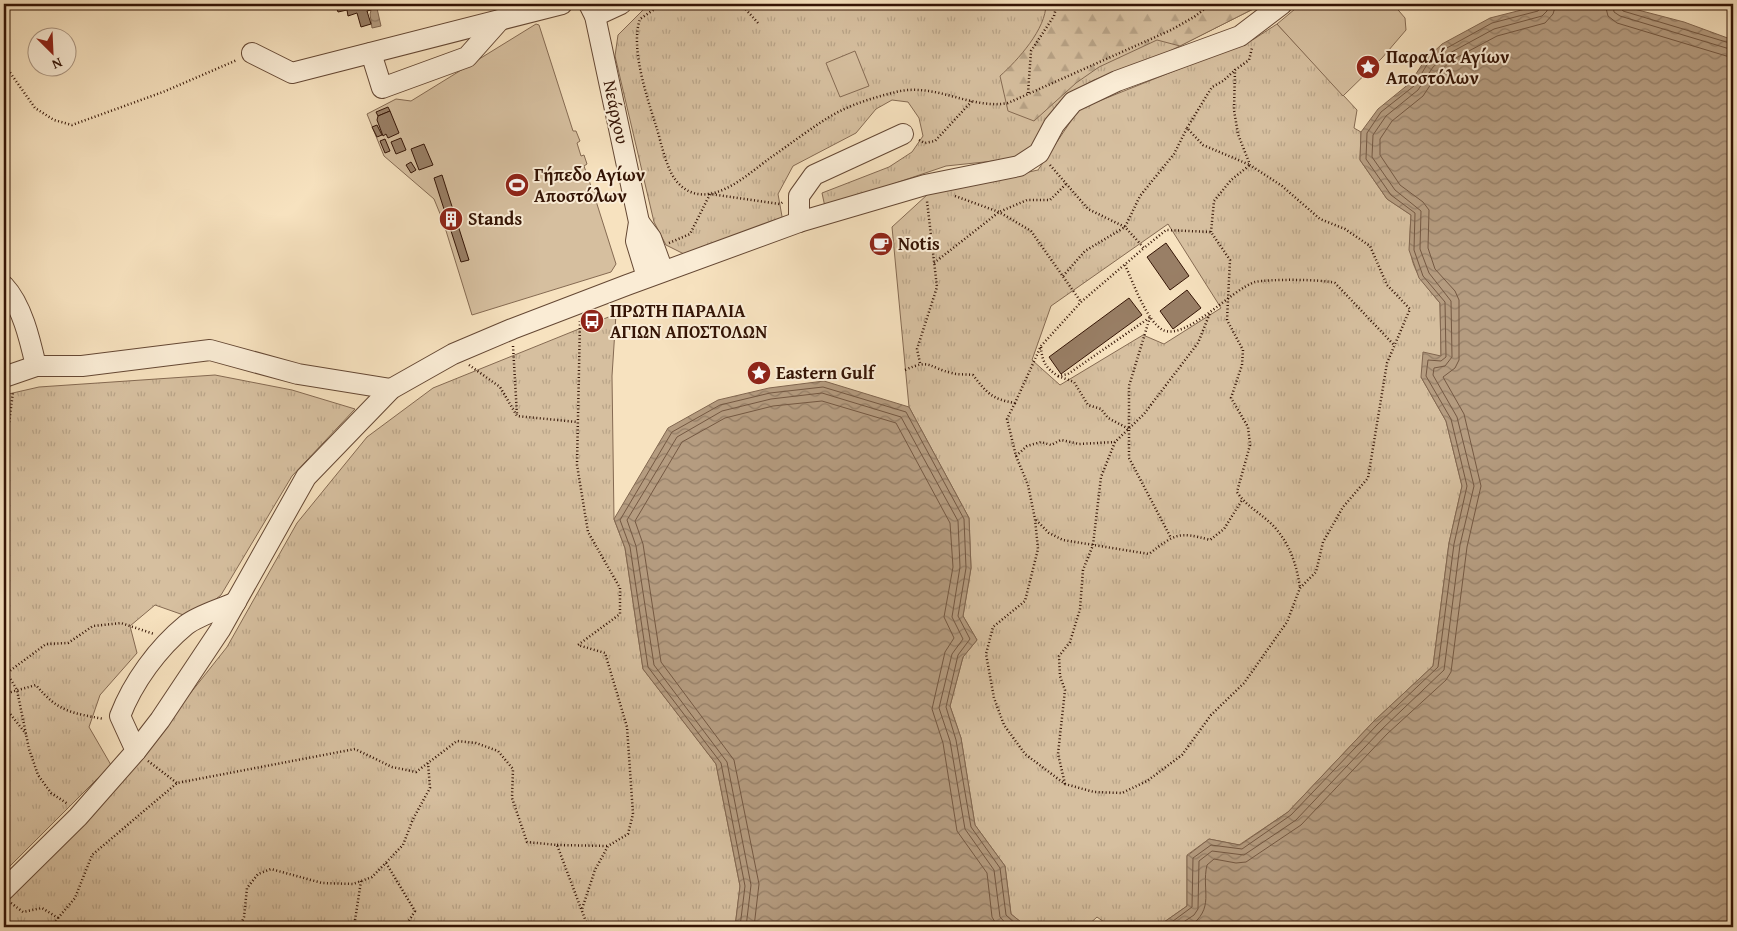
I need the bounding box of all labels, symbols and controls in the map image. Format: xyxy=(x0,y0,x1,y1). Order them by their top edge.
north arrow xyxy=(28,28,78,78)
place label: Παραλία Αγίων Αποστόλων xyxy=(1386,43,1510,91)
text: N xyxy=(48,53,66,75)
place icon: Παραλία Αγίων Αποστόλων xyxy=(1355,54,1381,80)
street label: Νεάρχου xyxy=(597,77,636,146)
place label: Γήπεδο Αγίων Αποστόλων xyxy=(534,161,645,209)
sports icon: Γήπεδο Αγίων Αποστόλων xyxy=(504,172,530,198)
place label: Stands xyxy=(468,205,522,232)
building icon: Stands xyxy=(438,206,464,232)
place label: Notis xyxy=(898,230,940,257)
cafe icon: Notis xyxy=(868,231,894,257)
place label: ΠΡΩΤΗ ΠΑΡΑΛΙΑ ΑΓΙΩΝ ΑΠΟΣΤΟΛΩΝ xyxy=(610,297,767,345)
bus stop icon: ΠΡΩΤΗ ΠΑΡΑΛΙΑ ΑΓΙΩΝ ΑΠΟΣΤΟΛΩΝ xyxy=(579,308,605,334)
place label: Eastern Gulf xyxy=(776,359,877,386)
place icon: Eastern Gulf xyxy=(746,360,772,386)

